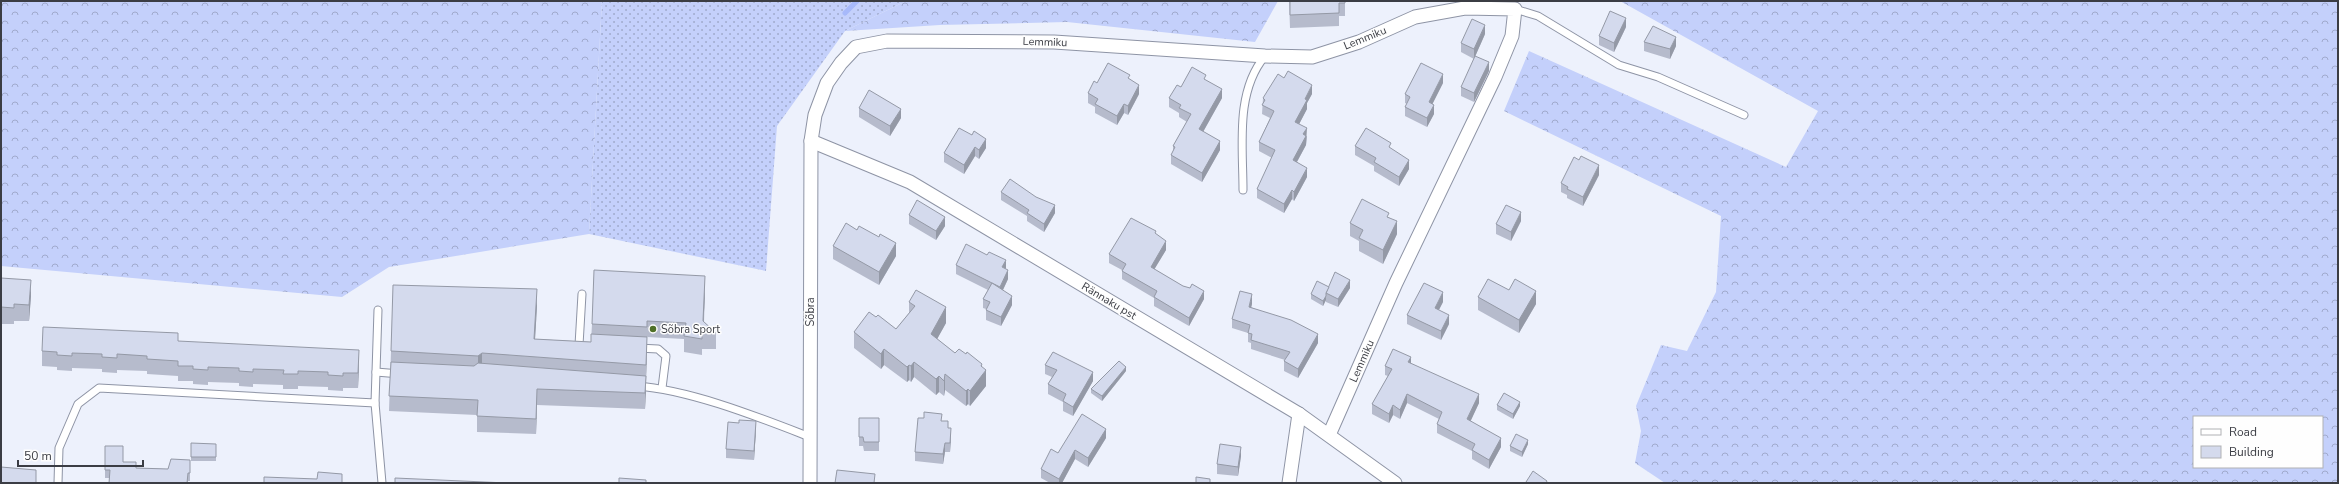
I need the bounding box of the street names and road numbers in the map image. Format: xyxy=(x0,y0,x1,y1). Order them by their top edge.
street label: Lemmiku xyxy=(1341,23,1389,53)
street label: Lemmiku xyxy=(1022,34,1068,50)
street label: Rännaku pst xyxy=(1079,279,1139,323)
street label: Sõbra xyxy=(803,297,818,327)
street label: Lemmiku xyxy=(1346,337,1378,385)

